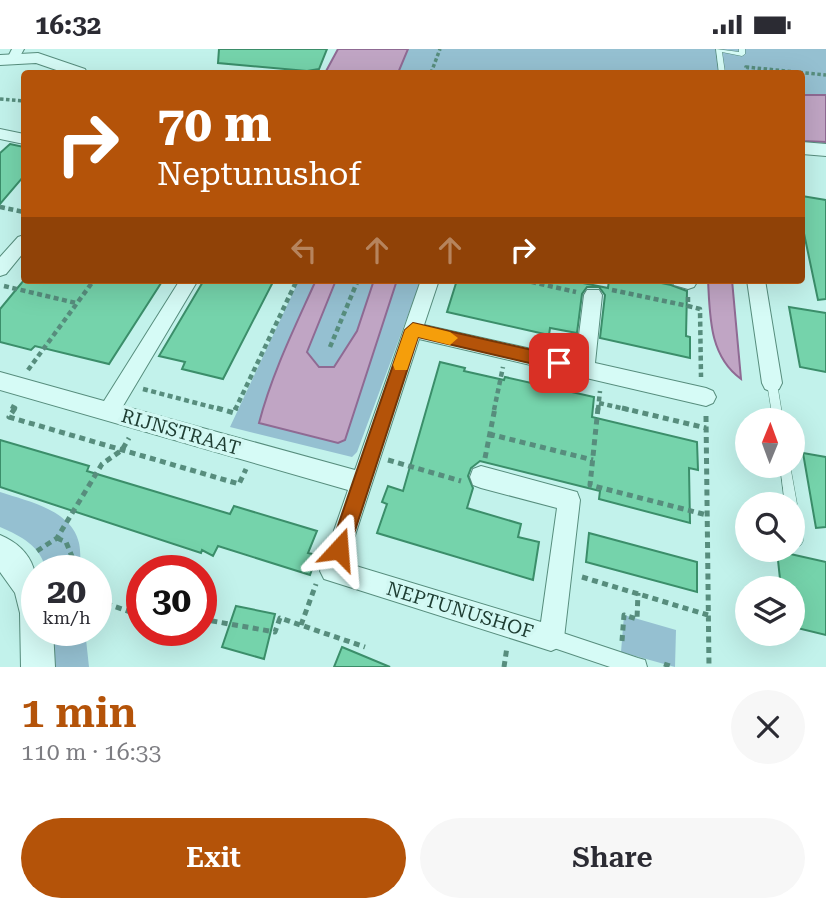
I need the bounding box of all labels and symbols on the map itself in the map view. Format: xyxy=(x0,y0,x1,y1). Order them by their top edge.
pin xyxy=(529,333,589,393)
street label: RIJNSTRAAT xyxy=(119,404,243,460)
north arrow xyxy=(735,408,805,478)
position arrow xyxy=(302,512,376,586)
speed limit sign: 30 xyxy=(126,555,217,646)
street label: NEPTUNUSHOF xyxy=(384,577,536,643)

